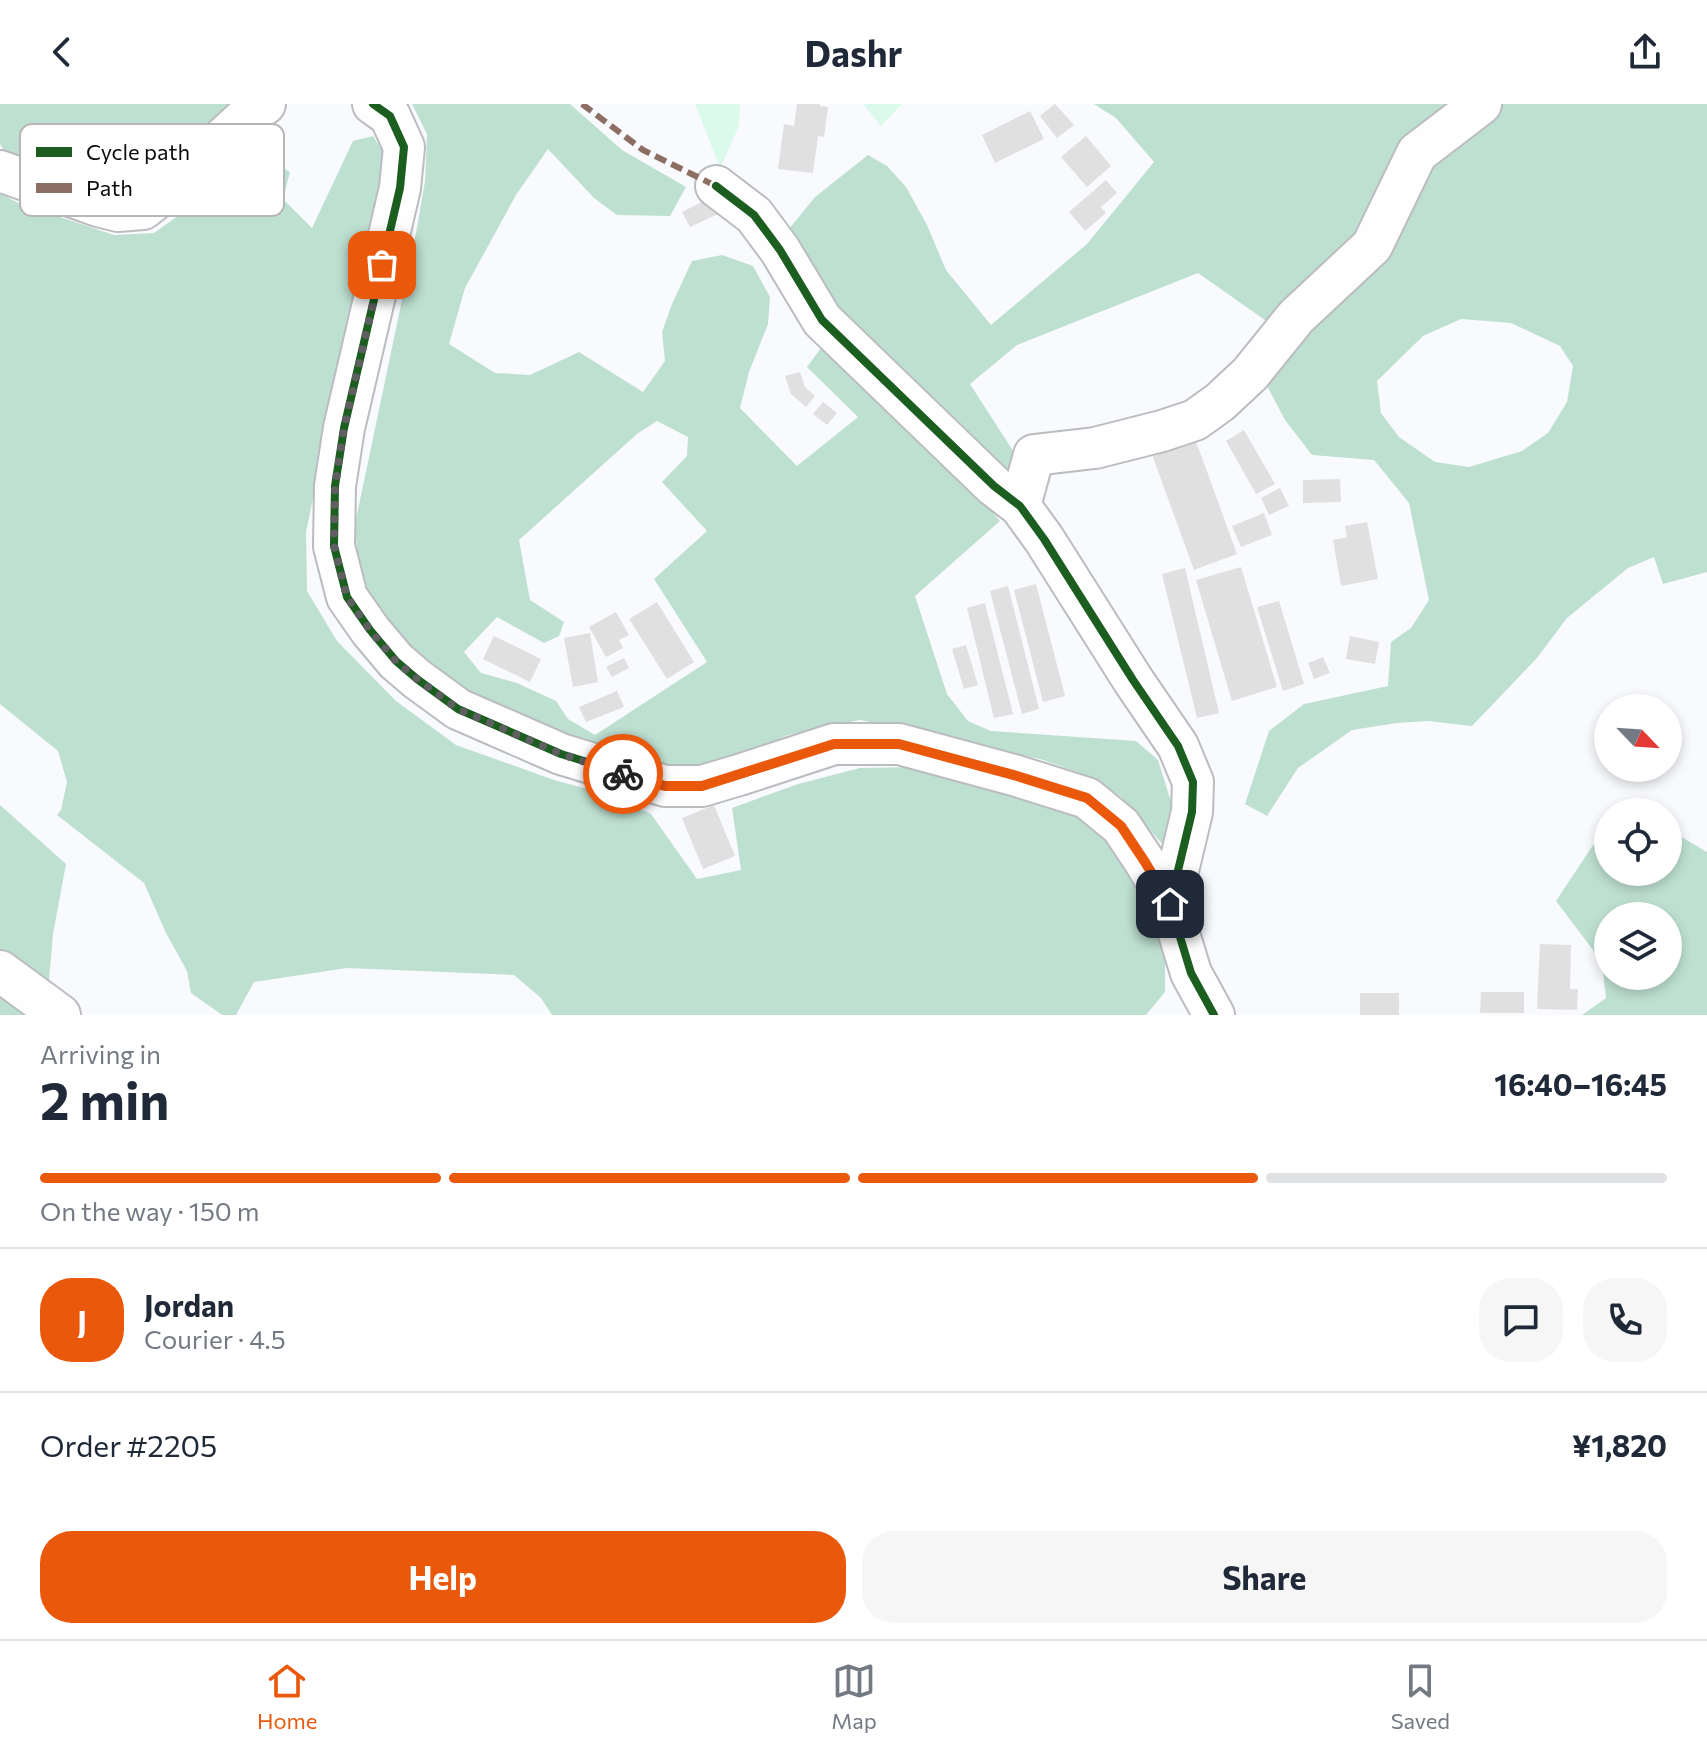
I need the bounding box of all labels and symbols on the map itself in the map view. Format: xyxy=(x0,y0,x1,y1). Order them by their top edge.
legend xyxy=(20,124,284,216)
text: Cycle path xyxy=(86,138,190,165)
text: Path xyxy=(86,174,133,201)
pin xyxy=(348,231,416,299)
north arrow xyxy=(1594,694,1682,782)
courier xyxy=(583,734,663,814)
pin xyxy=(1136,870,1204,938)

